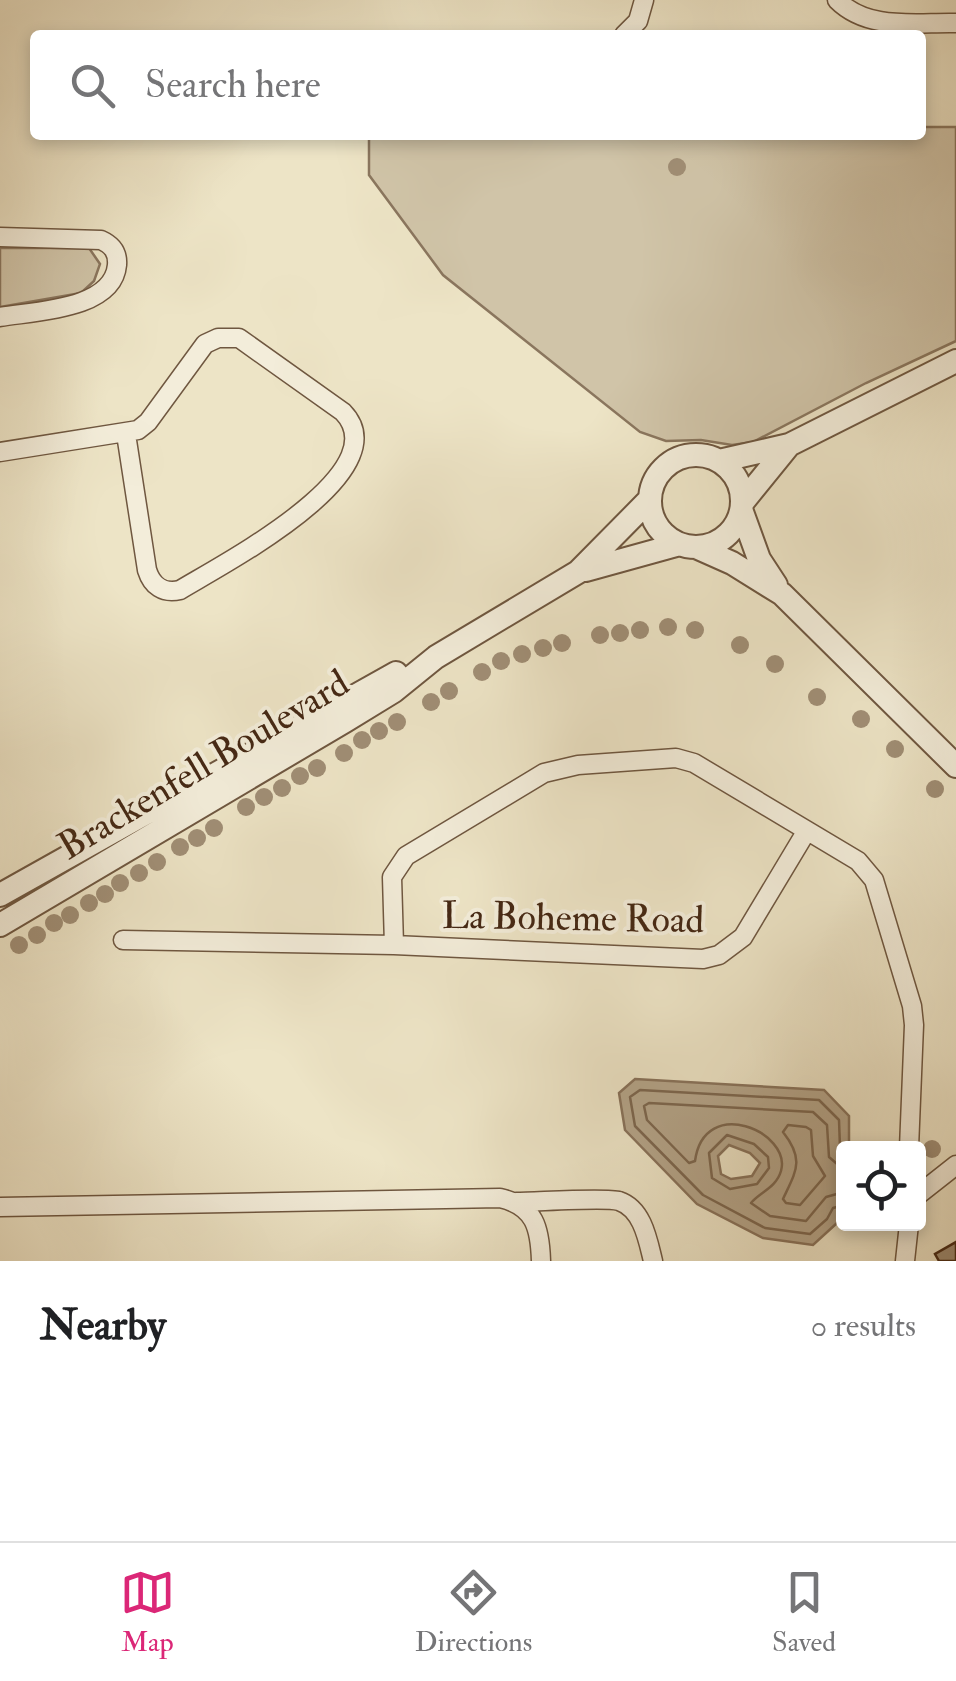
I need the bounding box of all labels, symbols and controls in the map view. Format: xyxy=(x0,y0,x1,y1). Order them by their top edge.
search box xyxy=(30,30,926,140)
icon: search xyxy=(65,58,120,113)
text: Search here xyxy=(145,61,321,109)
street label: Brackenfell Boulevard xyxy=(49,659,358,871)
street label: La Boheme Road xyxy=(441,892,705,944)
map controls xyxy=(836,1141,926,1231)
button: locate xyxy=(836,1141,926,1231)
text: Nearby xyxy=(40,1300,166,1352)
text: 0 results xyxy=(811,1306,916,1346)
tab: Map xyxy=(120,1565,175,1660)
tab: Directions xyxy=(415,1565,532,1660)
tab: Saved xyxy=(772,1565,836,1660)

